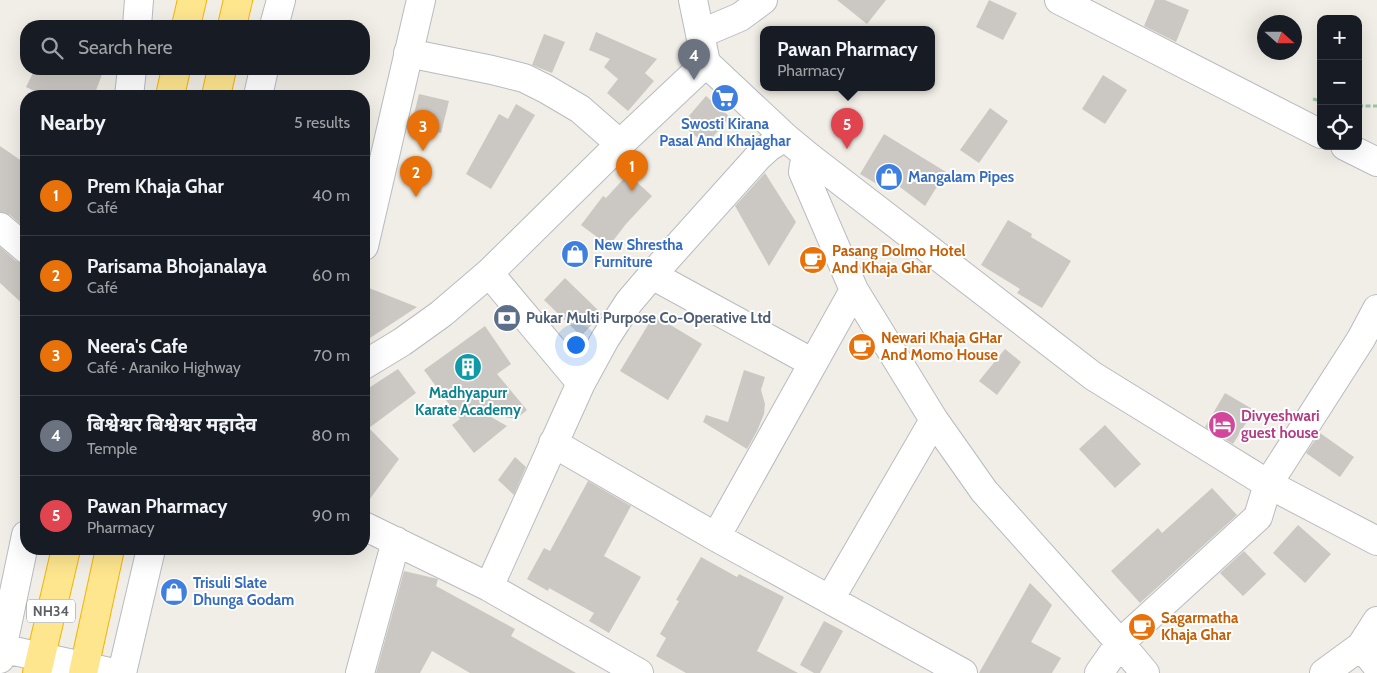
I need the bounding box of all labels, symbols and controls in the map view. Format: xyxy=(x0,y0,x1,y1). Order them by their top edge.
north arrow xyxy=(1257,15,1302,60)
map controls xyxy=(1317,15,1362,150)
button: + xyxy=(1317,15,1362,60)
search box xyxy=(20,20,370,75)
popup xyxy=(760,26,935,91)
icon: search xyxy=(38,34,66,62)
text: Search here xyxy=(78,36,172,59)
text: Pawan Pharmacy xyxy=(777,38,918,61)
pin: 4 xyxy=(678,39,710,80)
button: − xyxy=(1317,60,1362,105)
text: Pharmacy xyxy=(777,61,845,80)
supermarket icon: Swosti Kirana Pasal And Khajaghar xyxy=(710,83,740,113)
button: locate xyxy=(1317,105,1362,150)
pin: 5 xyxy=(831,108,863,149)
text: Nearby xyxy=(40,110,106,135)
pin: 3 xyxy=(407,110,439,151)
text: 5 results xyxy=(294,113,350,132)
place label: Swosti Kirana Pasal And Khajaghar xyxy=(659,115,791,150)
pin: 1 xyxy=(616,150,648,191)
pin: 2 xyxy=(400,156,432,197)
shop icon: Mangalam Pipes xyxy=(874,162,904,192)
place label: Mangalam Pipes xyxy=(908,168,1014,186)
text: Prem Khaja Ghar xyxy=(87,175,224,198)
text: 1 xyxy=(53,186,59,205)
text: 40 m xyxy=(312,186,350,205)
text: Café xyxy=(87,198,118,217)
place label: New Shrestha Furniture xyxy=(594,236,684,271)
shop icon: New Shrestha Furniture xyxy=(560,239,590,269)
place label: Pasang Dolmo Hotel And Khaja Ghar xyxy=(832,242,965,277)
cafe icon: Pasang Dolmo Hotel And Khaja Ghar xyxy=(798,245,828,275)
text: Parisama Bhojanalaya xyxy=(87,255,267,278)
text: 2 xyxy=(52,266,60,285)
text: 60 m xyxy=(312,266,350,285)
text: Café xyxy=(87,278,118,297)
bank icon: Pukar Multi Purpose Co-Operative Ltd xyxy=(492,303,522,333)
place label: Pukar Multi Purpose Co-Operative Ltd xyxy=(526,309,771,327)
place label: Newari Khaja GHar And Momo House xyxy=(881,329,1002,364)
your location xyxy=(563,332,589,358)
cafe icon: Newari Khaja GHar And Momo House xyxy=(847,332,877,362)
text: Neera's Cafe xyxy=(87,335,188,358)
text: 3 xyxy=(52,346,60,365)
text: 70 m xyxy=(313,346,350,365)
building icon: Madhyapurr Karate Academy xyxy=(453,352,483,382)
text: Café · Araniko Highway xyxy=(87,358,241,377)
place label: Madhyapurr Karate Academy xyxy=(415,384,522,419)
place label: Divyeshwari guest house xyxy=(1241,407,1320,442)
hotel icon: Divyeshwari guest house xyxy=(1207,410,1237,440)
text: बिश्वेश्वर बिश्वेश्वर महादेव xyxy=(87,413,257,436)
text: 4 xyxy=(51,426,61,445)
text: 80 m xyxy=(312,426,350,445)
text: Temple xyxy=(87,439,137,458)
text: Pawan Pharmacy xyxy=(87,495,227,518)
text: 5 xyxy=(52,506,60,525)
text: 90 m xyxy=(312,506,350,525)
text: Pharmacy xyxy=(87,518,155,537)
place label: Trisuli Slate Dhunga Godam xyxy=(193,574,294,609)
shop icon: Trisuli Slate Dhunga Godam xyxy=(159,577,189,607)
road number: NH34 xyxy=(27,600,75,622)
place label: Sagarmatha Khaja Ghar xyxy=(1161,609,1239,644)
cafe icon: Sagarmatha Khaja Ghar xyxy=(1127,612,1157,642)

